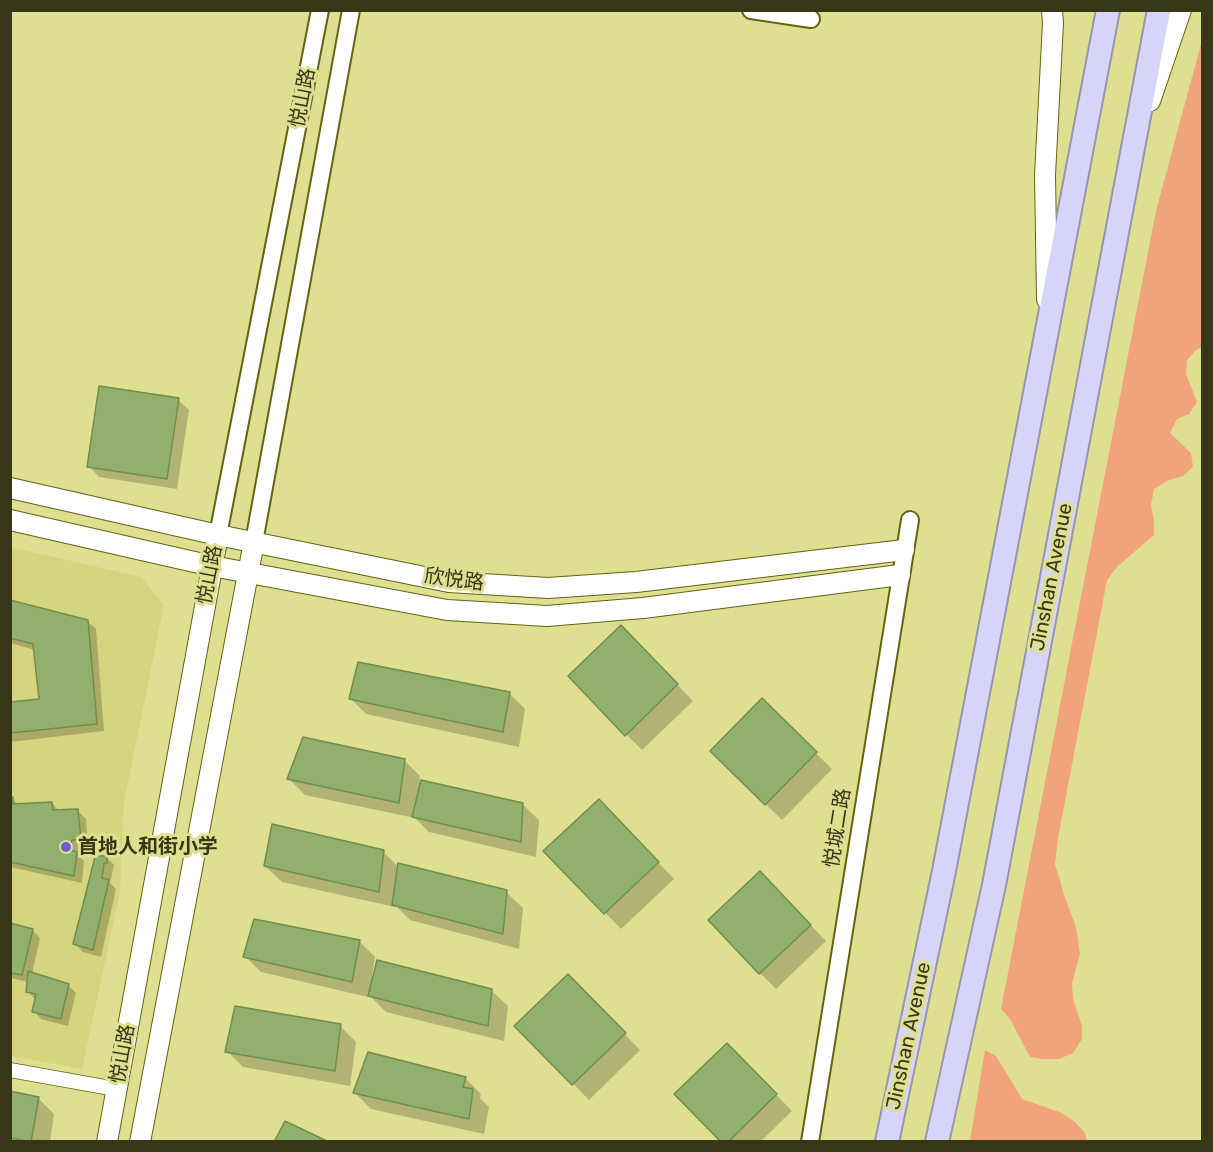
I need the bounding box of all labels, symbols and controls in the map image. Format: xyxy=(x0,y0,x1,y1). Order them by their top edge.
street label: 悦山路 xyxy=(285,66,321,130)
street label: Jinshan Avenue xyxy=(1026,501,1078,653)
street label: 悦山路 xyxy=(192,543,228,607)
street label: 欣悦路 xyxy=(423,564,485,596)
street label: 悦城二路 xyxy=(820,787,856,869)
place label: 首地人和街小学 xyxy=(78,835,218,859)
marker: 首地人和街小学 xyxy=(59,840,73,854)
street label: Jinshan Avenue xyxy=(882,960,936,1112)
street label: 悦山路 xyxy=(106,1022,140,1086)

